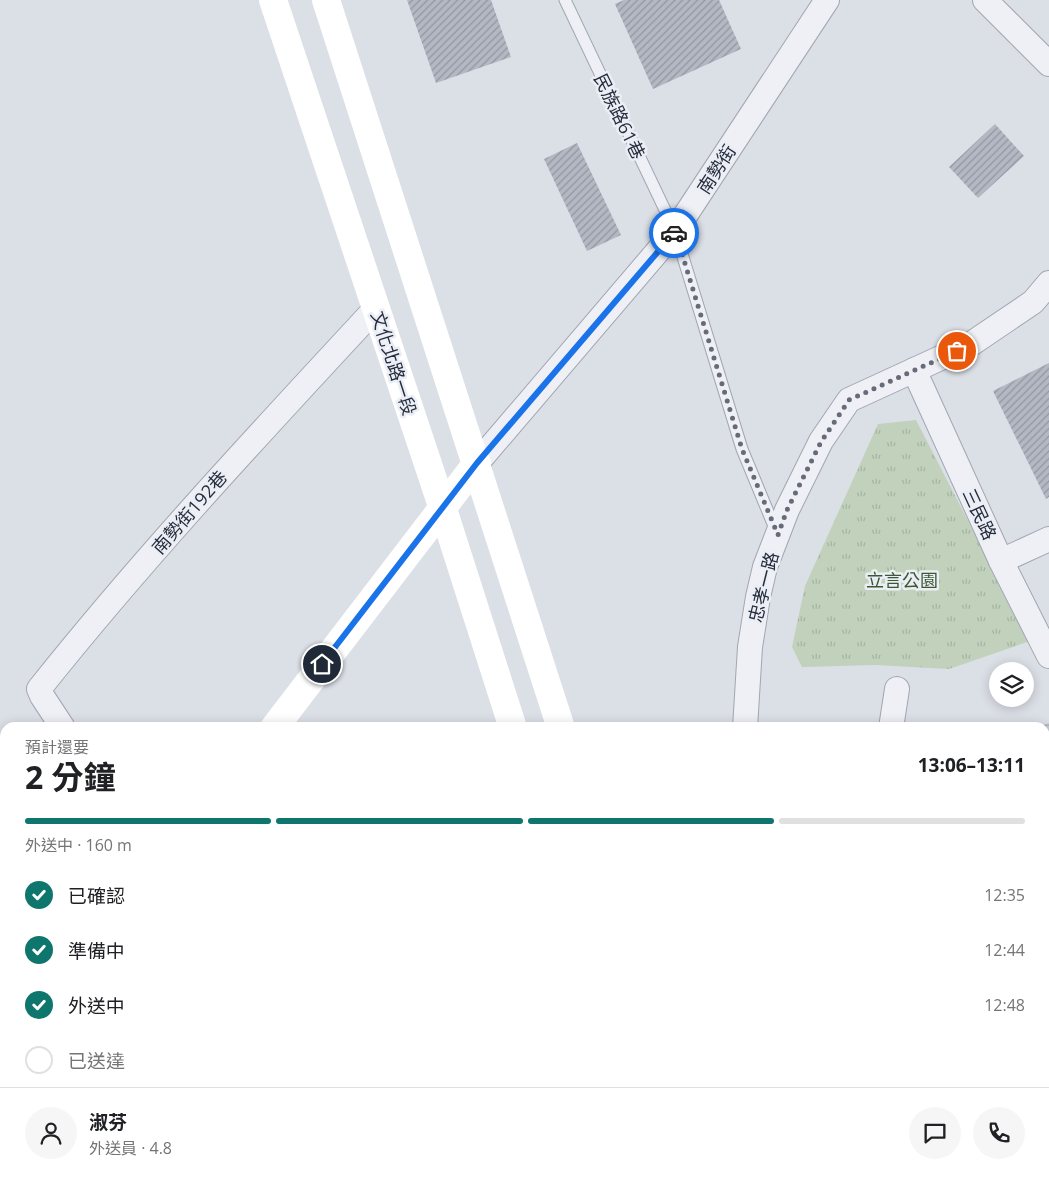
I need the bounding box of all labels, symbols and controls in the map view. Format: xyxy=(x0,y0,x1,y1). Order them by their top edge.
street label: 民族路61巷 xyxy=(589,69,651,163)
street label: 南勢街 xyxy=(691,140,741,198)
courier xyxy=(649,208,699,258)
icon: car xyxy=(660,219,688,247)
street label: 文化北路一段 xyxy=(366,308,422,418)
pin xyxy=(936,330,978,372)
icon: bag xyxy=(943,337,971,365)
street label: 南勢街192巷 xyxy=(146,465,232,559)
street label: 三民路 xyxy=(958,484,1002,544)
street label: 忠孝一路 xyxy=(743,549,783,625)
park label: 立言公園 xyxy=(866,568,938,592)
pin xyxy=(301,643,343,685)
icon: home xyxy=(308,650,336,678)
map controls xyxy=(989,662,1034,707)
button: layers xyxy=(989,662,1034,707)
text: 預計還要 xyxy=(25,736,89,758)
text: 13:06–13:11 xyxy=(918,752,1025,778)
text: 2 分鐘 xyxy=(25,755,116,798)
text: 外送中 · 160 m xyxy=(25,834,132,856)
icon: check xyxy=(25,881,53,909)
text: 已確認 xyxy=(68,883,125,909)
text: 12:35 xyxy=(984,884,1025,906)
icon: check xyxy=(25,936,53,964)
text: 準備中 xyxy=(68,938,125,964)
text: 12:44 xyxy=(984,939,1025,961)
icon: check xyxy=(25,991,53,1019)
text: 外送中 xyxy=(68,993,125,1019)
text: 12:48 xyxy=(984,994,1025,1016)
text: 已送達 xyxy=(68,1048,125,1074)
button: person xyxy=(25,1107,77,1159)
button: chat xyxy=(909,1107,961,1159)
button: phone xyxy=(973,1107,1025,1159)
text: 淑芬 xyxy=(89,1109,127,1135)
text: 外送員 · 4.8 xyxy=(89,1137,172,1159)

